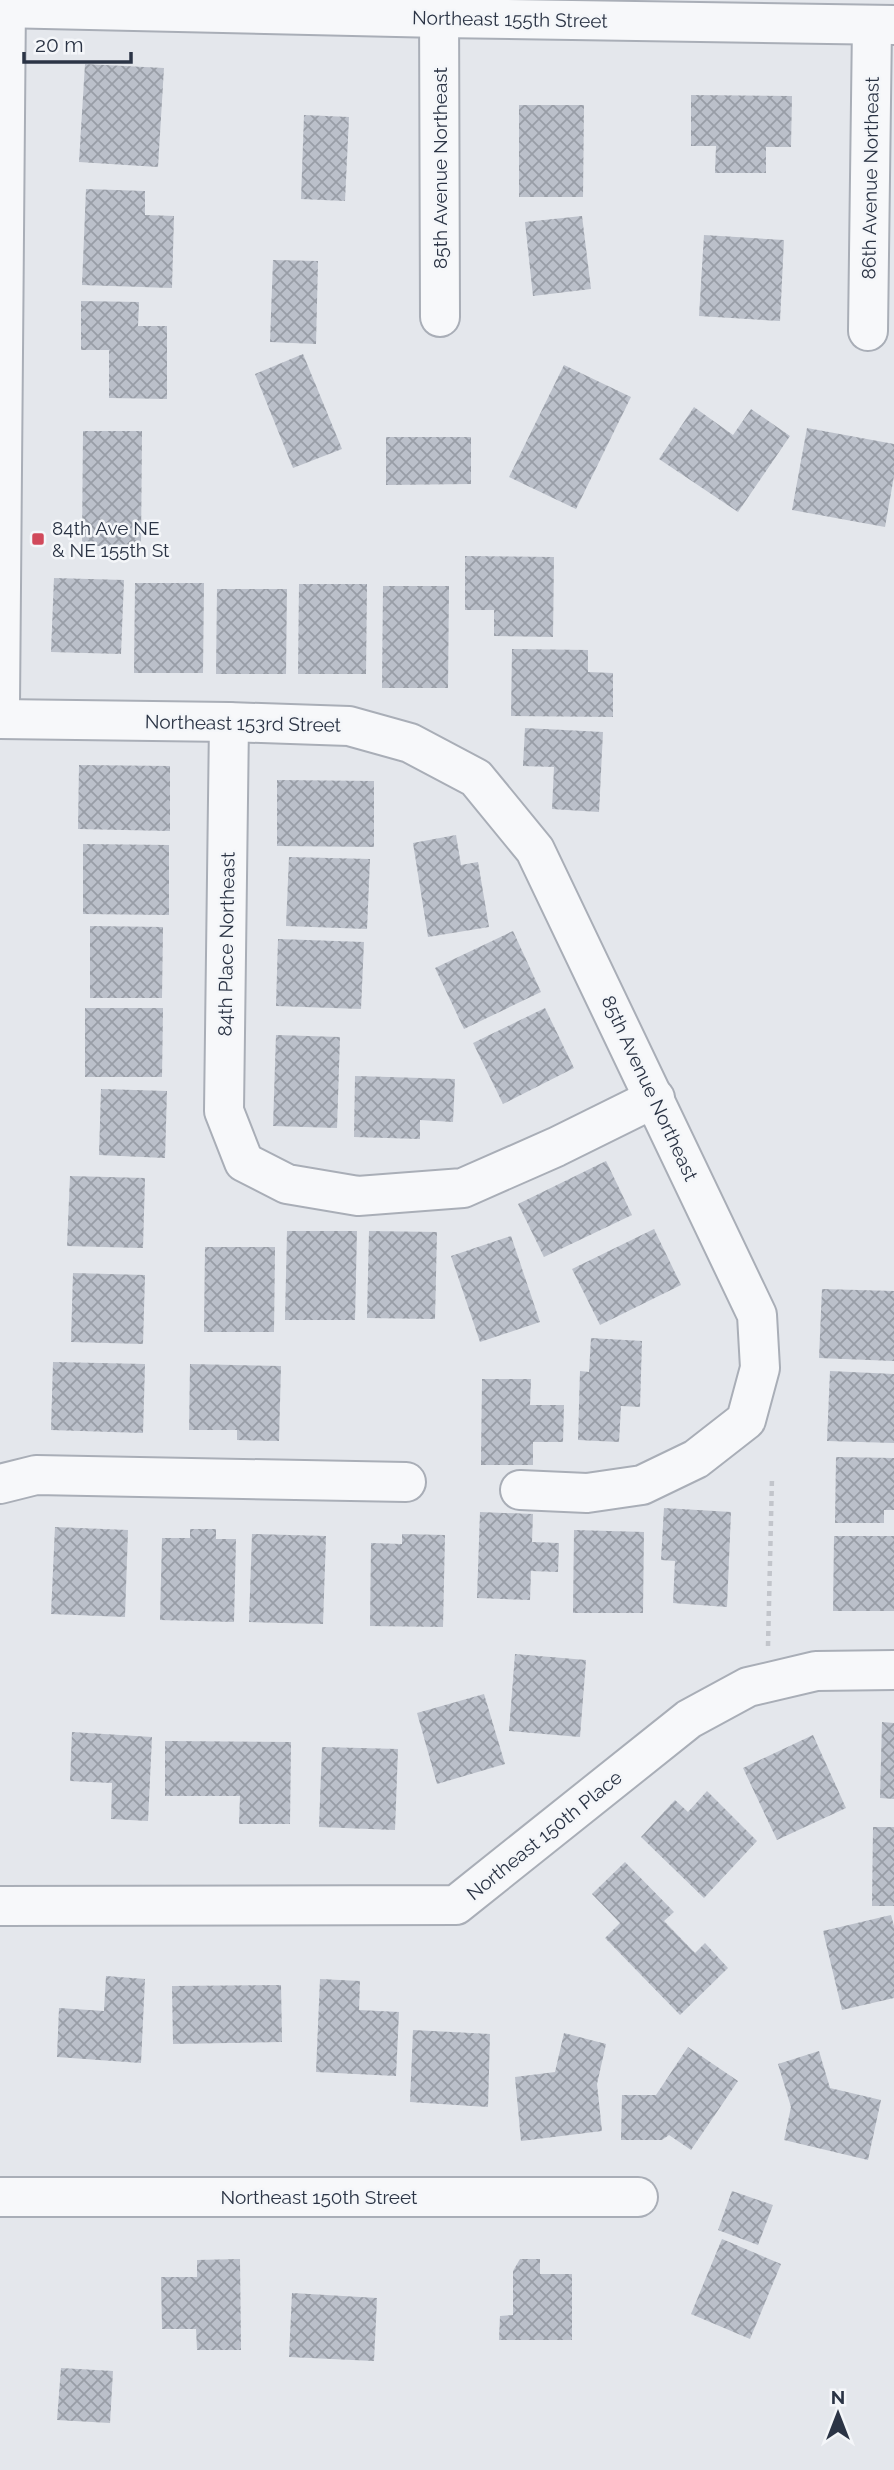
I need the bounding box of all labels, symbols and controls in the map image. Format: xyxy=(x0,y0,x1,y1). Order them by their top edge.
street label: Northeast 155th Street xyxy=(412,6,609,32)
scale bar xyxy=(24,21,131,65)
text: 20 m xyxy=(35,32,83,57)
street label: 85th Avenue Northeast xyxy=(429,66,451,269)
street label: 86th Avenue Northeast xyxy=(857,76,883,280)
place label: 84th Ave NE & NE 155th St xyxy=(52,517,170,561)
marker: 84th Ave NE & NE 155th St xyxy=(30,531,46,547)
street label: Northeast 153rd Street xyxy=(145,710,342,736)
street label: 84th Place Northeast xyxy=(213,851,239,1036)
street label: 85th Avenue Northeast xyxy=(597,992,703,1185)
street label: Northeast 150th Place xyxy=(462,1766,626,1904)
street label: Northeast 150th Street xyxy=(221,2186,418,2208)
north arrow xyxy=(803,2379,873,2449)
text: N xyxy=(831,2386,845,2408)

